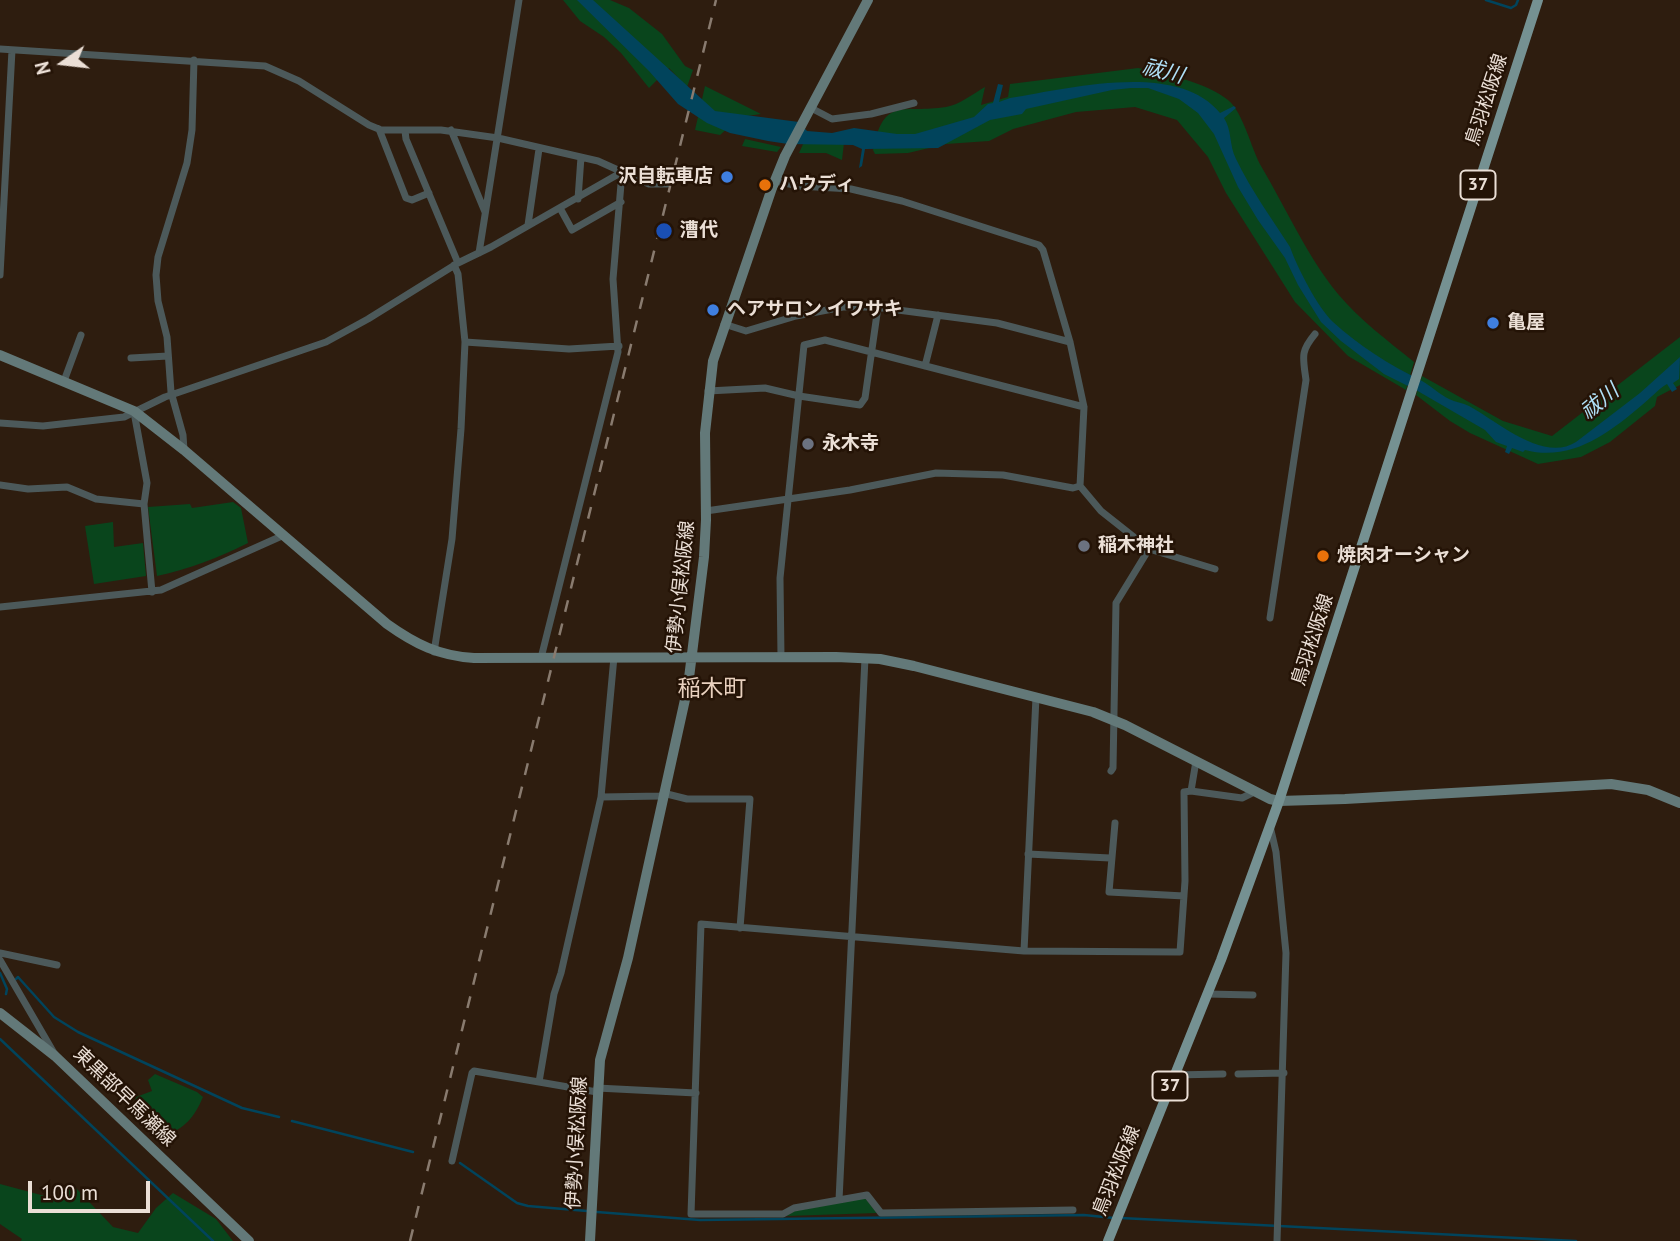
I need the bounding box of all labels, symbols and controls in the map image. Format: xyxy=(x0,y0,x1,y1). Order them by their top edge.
north arrow xyxy=(28,28,98,98)
street label: 鳥羽松阪線 xyxy=(1461,51,1513,149)
water label: 祓川 xyxy=(1140,55,1186,89)
text: N xyxy=(29,59,56,77)
place label: 沢自転車店 xyxy=(618,166,713,188)
marker: 沢自転車店 xyxy=(719,169,735,185)
road number: 37 xyxy=(1460,170,1496,200)
place label: ハウディ xyxy=(779,174,855,196)
marker: ハウディ xyxy=(757,177,773,193)
place label: 漕代 xyxy=(680,220,718,242)
marker: 漕代 xyxy=(654,221,674,241)
place label: ヘアサロン イワサキ xyxy=(727,299,903,321)
marker: ヘアサロン イワサキ xyxy=(705,302,721,318)
place label: 亀屋 xyxy=(1507,312,1545,334)
marker: 亀屋 xyxy=(1485,315,1501,331)
water label: 祓川 xyxy=(1576,379,1624,425)
place label: 永木寺 xyxy=(822,433,879,455)
marker: 永木寺 xyxy=(800,436,816,452)
street label: 伊勢小俣松阪線 xyxy=(663,520,699,654)
place label: 稲木神社 xyxy=(1098,535,1174,557)
marker: 稲木神社 xyxy=(1076,538,1092,554)
place label: 焼肉オーシャン xyxy=(1337,545,1470,567)
marker: 焼肉オーシャン xyxy=(1315,548,1331,564)
street label: 鳥羽松阪線 xyxy=(1287,591,1339,689)
district label: 稲木町 xyxy=(678,675,746,703)
street label: 東黒部早馬瀬線 xyxy=(68,1043,180,1151)
road number: 37 xyxy=(1152,1072,1188,1100)
street label: 伊勢小俣松阪線 xyxy=(562,1076,592,1210)
street label: 鳥羽松阪線 xyxy=(1089,1123,1145,1219)
scale bar xyxy=(32,1168,154,1212)
text: 100 m xyxy=(41,1179,98,1206)

